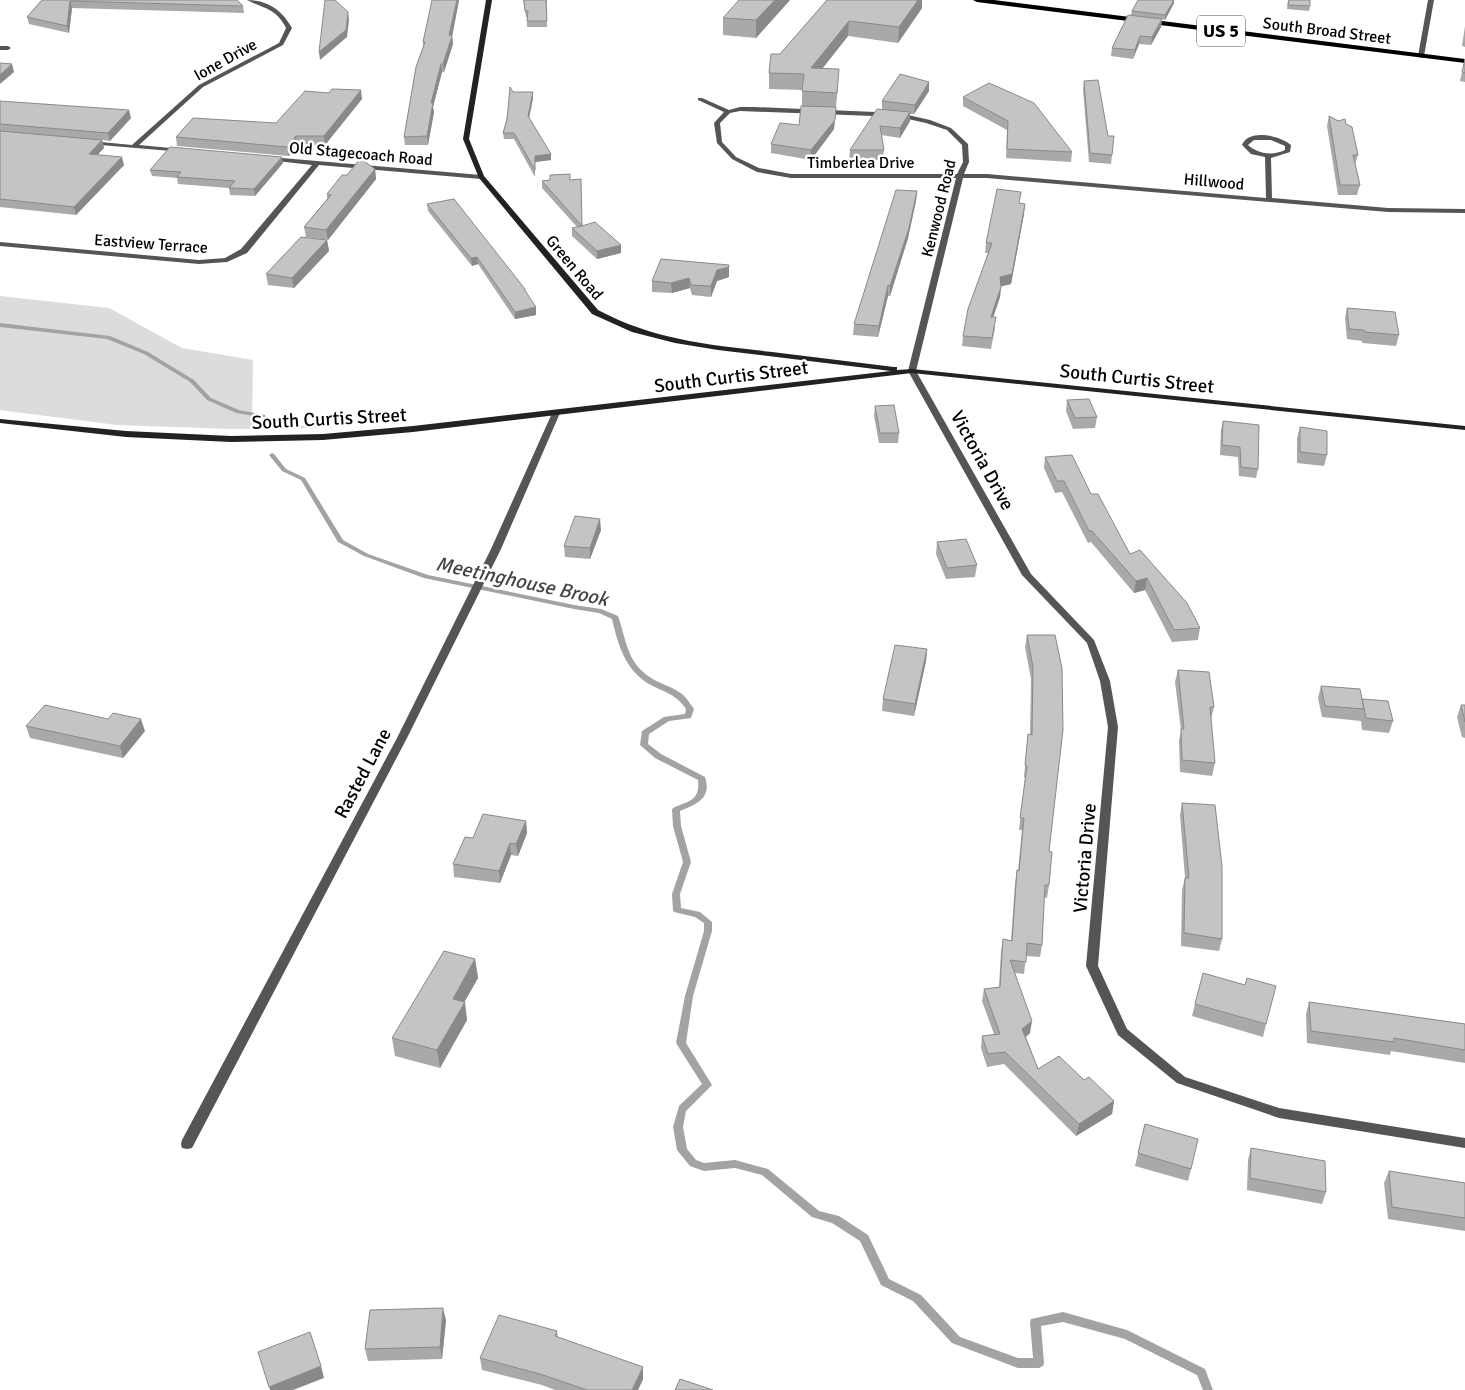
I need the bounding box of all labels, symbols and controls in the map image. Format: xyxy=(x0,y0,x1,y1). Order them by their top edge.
street label: South Broad Street xyxy=(1262,13,1392,49)
road number: US 5 xyxy=(1197,16,1245,46)
street label: Ione Drive xyxy=(190,34,261,85)
street label: Old Stagecoach Road xyxy=(288,138,433,170)
street label: Timberlea Drive xyxy=(807,153,915,173)
street label: Kenwood Road xyxy=(917,157,961,259)
street label: Hillwood xyxy=(1183,169,1245,195)
street label: Eastview Terrace xyxy=(93,230,208,258)
street label: Green Road xyxy=(541,231,607,304)
street label: South Curtis Street xyxy=(653,356,810,398)
street label: South Curtis Street xyxy=(1059,359,1216,399)
street label: South Curtis Street xyxy=(251,403,407,435)
street label: Victoria Drive xyxy=(945,406,1019,514)
water label: Meetinghouse Brook xyxy=(434,551,612,612)
street label: Rasted Lane xyxy=(329,724,397,823)
street label: Victoria Drive xyxy=(1068,802,1102,914)

